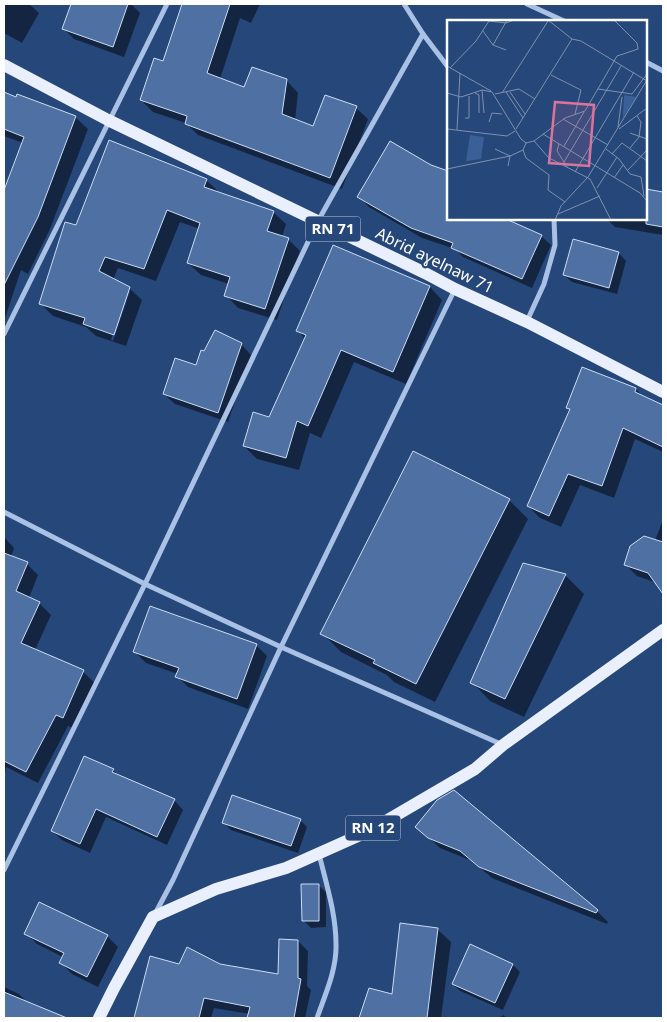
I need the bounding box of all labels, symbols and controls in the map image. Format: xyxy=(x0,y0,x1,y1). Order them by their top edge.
inset map xyxy=(447,20,647,220)
road number: RN 71 xyxy=(306,216,360,242)
street label: Abrid aɣelnaw 71 xyxy=(372,222,498,298)
road number: RN 12 xyxy=(346,816,400,840)

